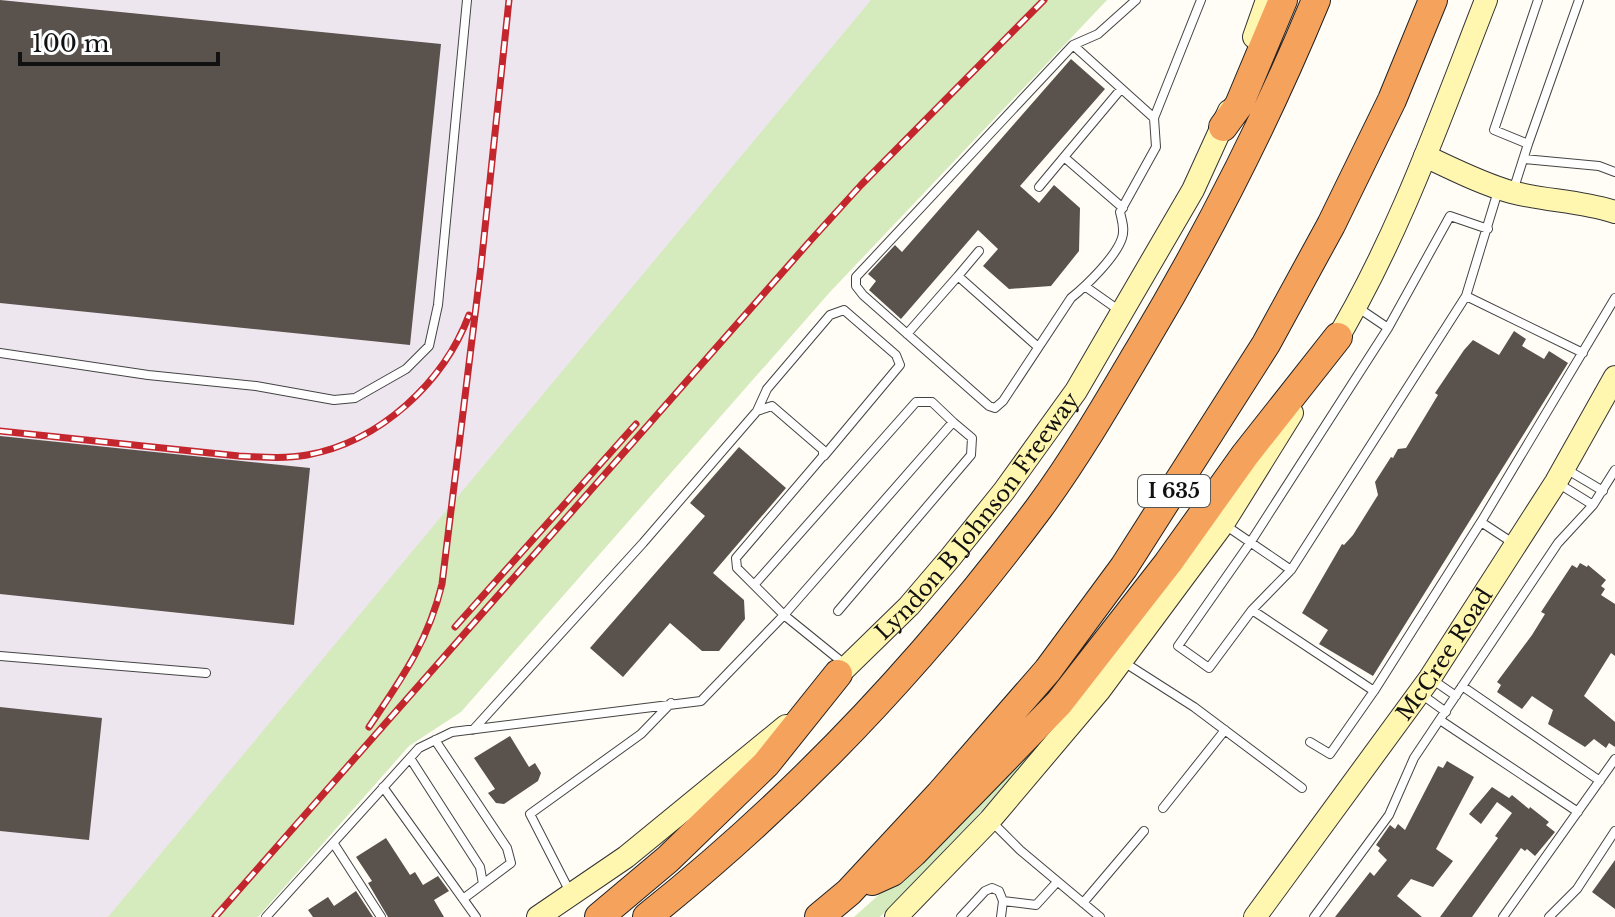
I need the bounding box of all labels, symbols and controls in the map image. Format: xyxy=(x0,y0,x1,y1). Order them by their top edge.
scale bar xyxy=(20,16,218,66)
text: 100 m xyxy=(32,29,110,58)
street label: Lyndon B Johnson Freeway xyxy=(869,387,1084,645)
road number: I 635 xyxy=(1138,475,1210,507)
street label: McCree Road xyxy=(1390,583,1498,725)

